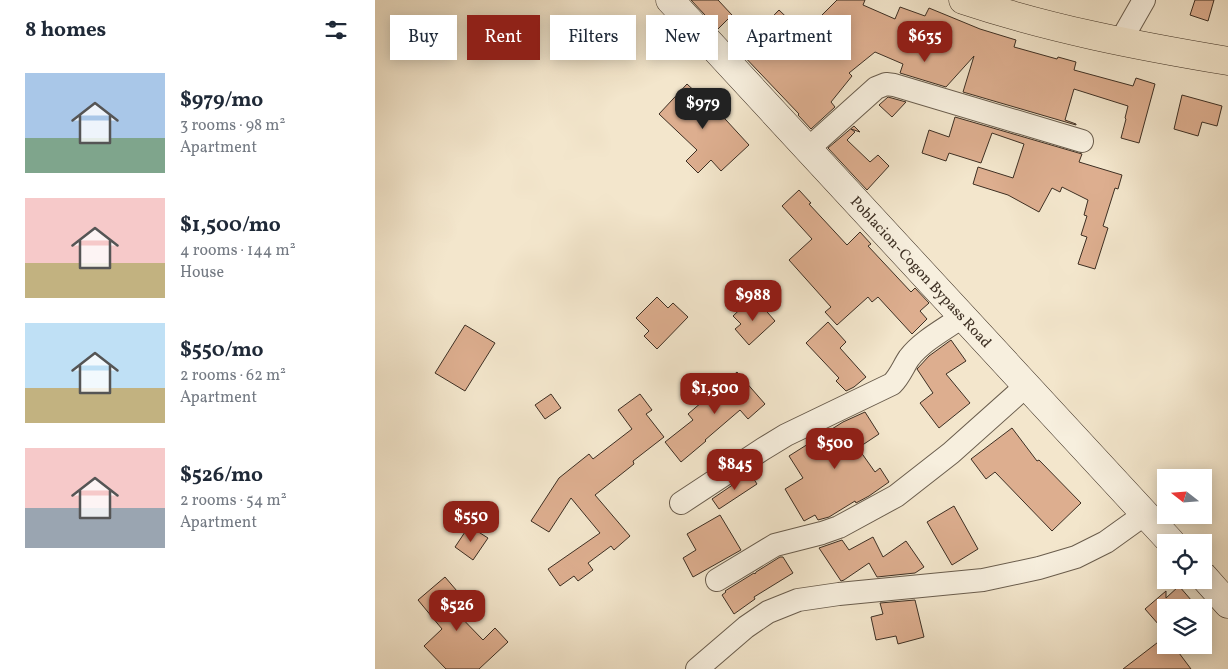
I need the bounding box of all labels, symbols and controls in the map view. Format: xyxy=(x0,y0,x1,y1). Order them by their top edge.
chip: Buy xyxy=(390,15,457,60)
chip: Rent xyxy=(467,15,540,60)
chip: Filters xyxy=(550,15,636,60)
chip: New xyxy=(646,15,718,60)
chip: Apartment xyxy=(728,15,851,60)
text: 8 homes xyxy=(25,16,106,45)
icon: filters xyxy=(322,16,350,44)
pin: $635 xyxy=(895,20,955,63)
text: $635 xyxy=(908,26,942,48)
text: $979/mo xyxy=(180,86,263,115)
pin: $979 xyxy=(673,88,733,130)
icon: home xyxy=(65,93,125,153)
text: $979 xyxy=(686,93,720,115)
text: 3 rooms · 98 m² xyxy=(180,115,285,137)
text: Apartment xyxy=(180,137,257,159)
street label: Poblacion-Cogon Bypass Road xyxy=(845,192,996,353)
text: $1,500/mo xyxy=(180,211,281,240)
icon: home xyxy=(65,218,125,278)
text: 4 rooms · 144 m² xyxy=(180,240,296,262)
text: House xyxy=(180,262,224,284)
pin: $988 xyxy=(723,280,783,322)
text: $988 xyxy=(735,285,771,307)
text: $550/mo xyxy=(180,336,263,365)
icon: home xyxy=(65,343,125,403)
text: 2 rooms · 62 m² xyxy=(180,365,286,387)
pin: $1,500 xyxy=(674,372,756,415)
text: $1,500 xyxy=(691,378,739,400)
text: Apartment xyxy=(180,387,257,409)
pin: $500 xyxy=(805,428,865,470)
text: $500 xyxy=(817,433,853,455)
pin: $845 xyxy=(705,448,765,491)
text: $845 xyxy=(718,454,752,476)
text: $526/mo xyxy=(180,461,263,490)
icon: home xyxy=(65,468,125,528)
north arrow xyxy=(1157,469,1213,524)
map controls xyxy=(1157,469,1212,654)
text: 2 rooms · 54 m² xyxy=(180,490,287,512)
pin: $550 xyxy=(441,500,501,543)
text: $550 xyxy=(454,506,488,528)
text: Apartment xyxy=(180,512,257,534)
button: locate xyxy=(1157,534,1212,589)
pin: $526 xyxy=(427,590,487,632)
text: $526 xyxy=(440,595,474,617)
button: layers xyxy=(1157,599,1212,654)

